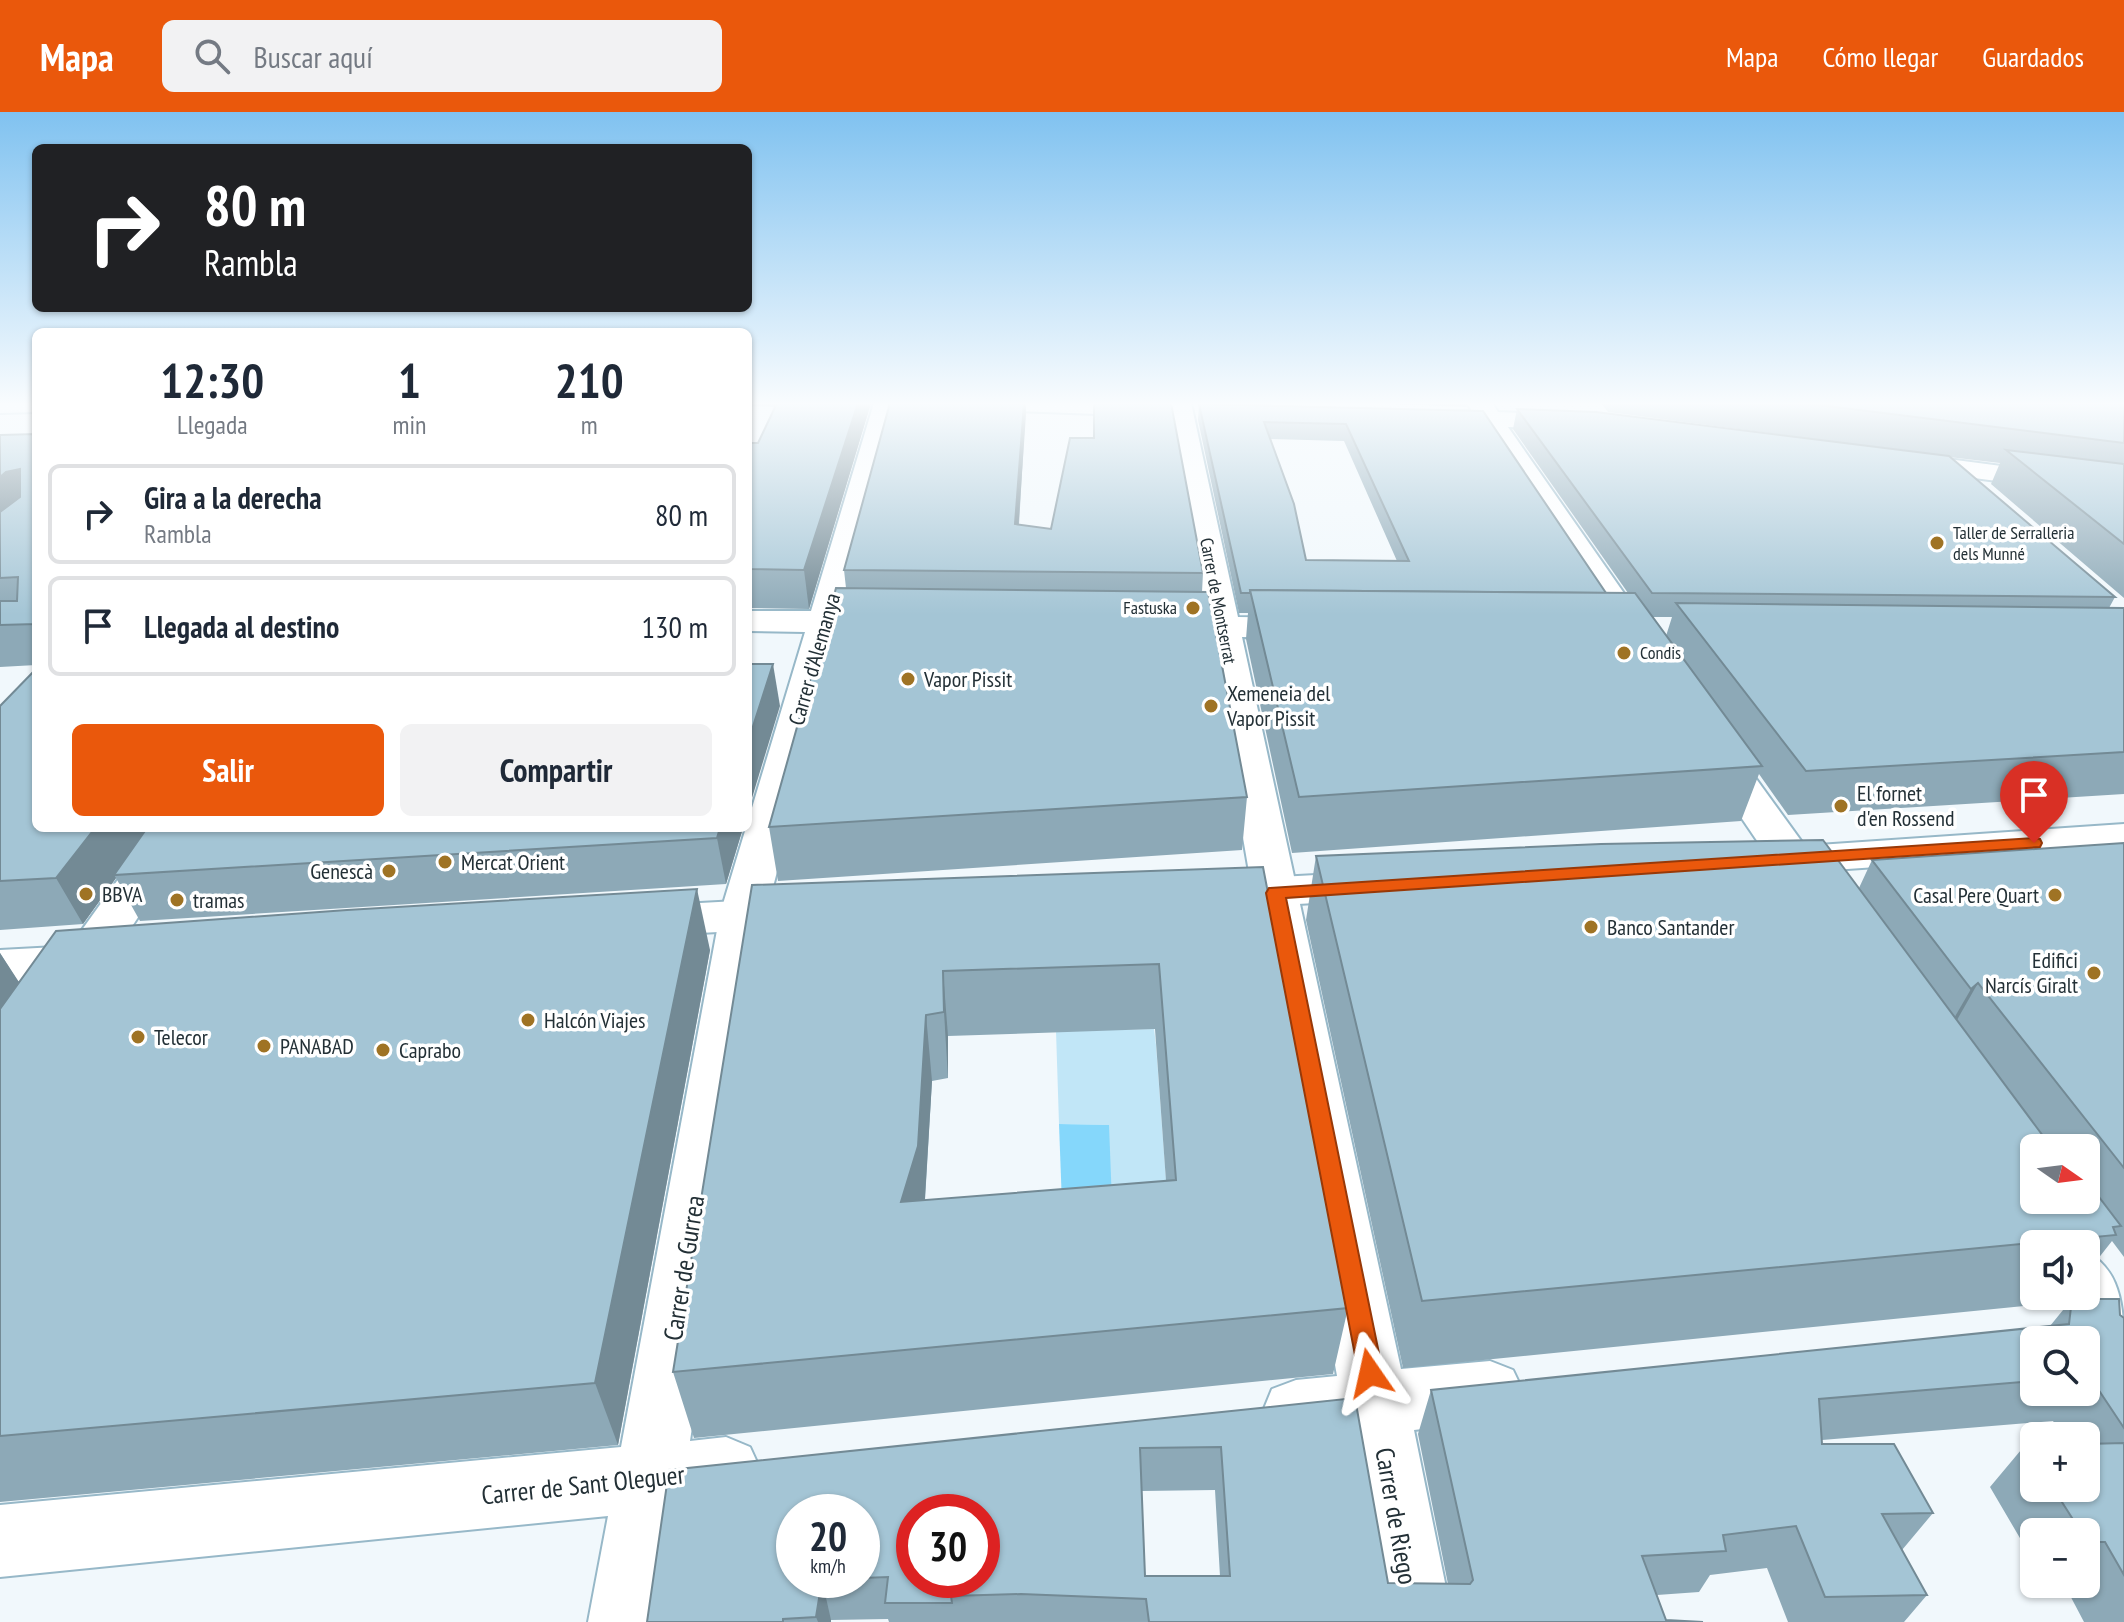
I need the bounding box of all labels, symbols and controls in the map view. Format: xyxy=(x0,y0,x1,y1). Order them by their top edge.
search box xyxy=(162,20,722,92)
text: Mapa xyxy=(40,32,114,81)
icon: search xyxy=(190,34,234,78)
text: Buscar aquí xyxy=(254,37,373,76)
text: Mapa xyxy=(1726,38,1778,75)
text: Cómo llegar xyxy=(1822,38,1938,75)
text: Guardados xyxy=(1982,38,2084,75)
text: 80 m xyxy=(204,169,306,241)
icon: right xyxy=(72,176,176,280)
text: Rambla xyxy=(204,239,298,286)
text: 12:30 xyxy=(160,349,264,411)
text: 1 xyxy=(398,349,421,411)
text: 210 xyxy=(555,349,624,411)
text: Llegada xyxy=(177,408,248,441)
text: min xyxy=(392,408,426,441)
text: m xyxy=(581,408,598,441)
text: Gira a la derecha xyxy=(144,478,322,517)
icon: right xyxy=(76,492,120,536)
text: 80 m xyxy=(655,495,708,534)
text: Rambla xyxy=(144,517,212,550)
place label: Taller de Serralleria dels Munné xyxy=(1953,521,2074,565)
marker: Taller de Serralleria dels Munné xyxy=(1928,534,1946,552)
street label: Carrer de Montserrat xyxy=(1195,536,1242,666)
street label: Carrer d'Alemanya xyxy=(782,590,846,728)
place label: Fastuska xyxy=(1123,596,1177,619)
marker: Fastuska xyxy=(1184,599,1202,617)
icon: arrive xyxy=(76,604,120,648)
text: Llegada al destino xyxy=(144,607,339,646)
text: 130 m xyxy=(642,607,708,646)
place label: Condis xyxy=(1640,641,1681,664)
marker: Condis xyxy=(1615,644,1633,662)
place label: Vapor Pissit xyxy=(923,665,1012,693)
marker: Vapor Pissit xyxy=(899,670,917,688)
place label: Xemeneia del Vapor Pissit xyxy=(1226,679,1331,732)
marker: Xemeneia del Vapor Pissit xyxy=(1202,697,1220,715)
button: Salir xyxy=(72,724,384,816)
button: Compartir xyxy=(400,724,712,816)
pin xyxy=(2000,761,2068,843)
icon: arrive xyxy=(2012,773,2056,817)
place label: El fornet d'en Rossend xyxy=(1857,779,1954,832)
marker: El fornet d'en Rossend xyxy=(1832,797,1850,815)
place label: Mercat Orient xyxy=(461,848,565,876)
marker: Mercat Orient xyxy=(436,853,454,871)
place label: Genescà xyxy=(310,857,373,885)
marker: Genescà xyxy=(380,862,398,880)
place label: BBVA xyxy=(102,880,143,908)
place label: Casal Pere Quart xyxy=(1913,881,2039,909)
marker: BBVA xyxy=(77,885,95,903)
place label: tramas xyxy=(193,886,244,914)
marker: Casal Pere Quart xyxy=(2046,886,2064,904)
marker: tramas xyxy=(168,891,186,909)
place label: Banco Santander xyxy=(1607,913,1734,941)
marker: Banco Santander xyxy=(1582,918,1600,936)
place label: Edifici Narcís Giralt xyxy=(1985,946,2078,999)
marker: Edifici Narcís Giralt xyxy=(2085,964,2103,982)
place label: Halcón Viajes xyxy=(544,1006,646,1034)
marker: Halcón Viajes xyxy=(519,1011,537,1029)
place label: Telecor xyxy=(154,1023,208,1051)
marker: Telecor xyxy=(129,1028,147,1046)
place label: PANABAD xyxy=(280,1032,354,1060)
place label: Caprabo xyxy=(399,1036,461,1064)
marker: PANABAD xyxy=(255,1037,273,1055)
marker: Caprabo xyxy=(374,1041,392,1059)
north arrow xyxy=(2020,1134,2100,1214)
map controls xyxy=(2020,1134,2100,1598)
street label: Carrer de Gurrea xyxy=(656,1193,711,1343)
button: sound xyxy=(2020,1230,2100,1310)
button: search xyxy=(2020,1326,2100,1406)
position arrow xyxy=(1328,1331,1412,1415)
button: + xyxy=(2020,1422,2100,1502)
street label: Carrer de Riego xyxy=(1368,1445,1425,1587)
street label: Carrer de Sant Oleguer xyxy=(480,1457,686,1512)
speed limit sign: 30 xyxy=(896,1494,1000,1598)
text: 20 xyxy=(809,1510,847,1562)
button: − xyxy=(2020,1518,2100,1598)
text: km/h xyxy=(810,1553,846,1579)

